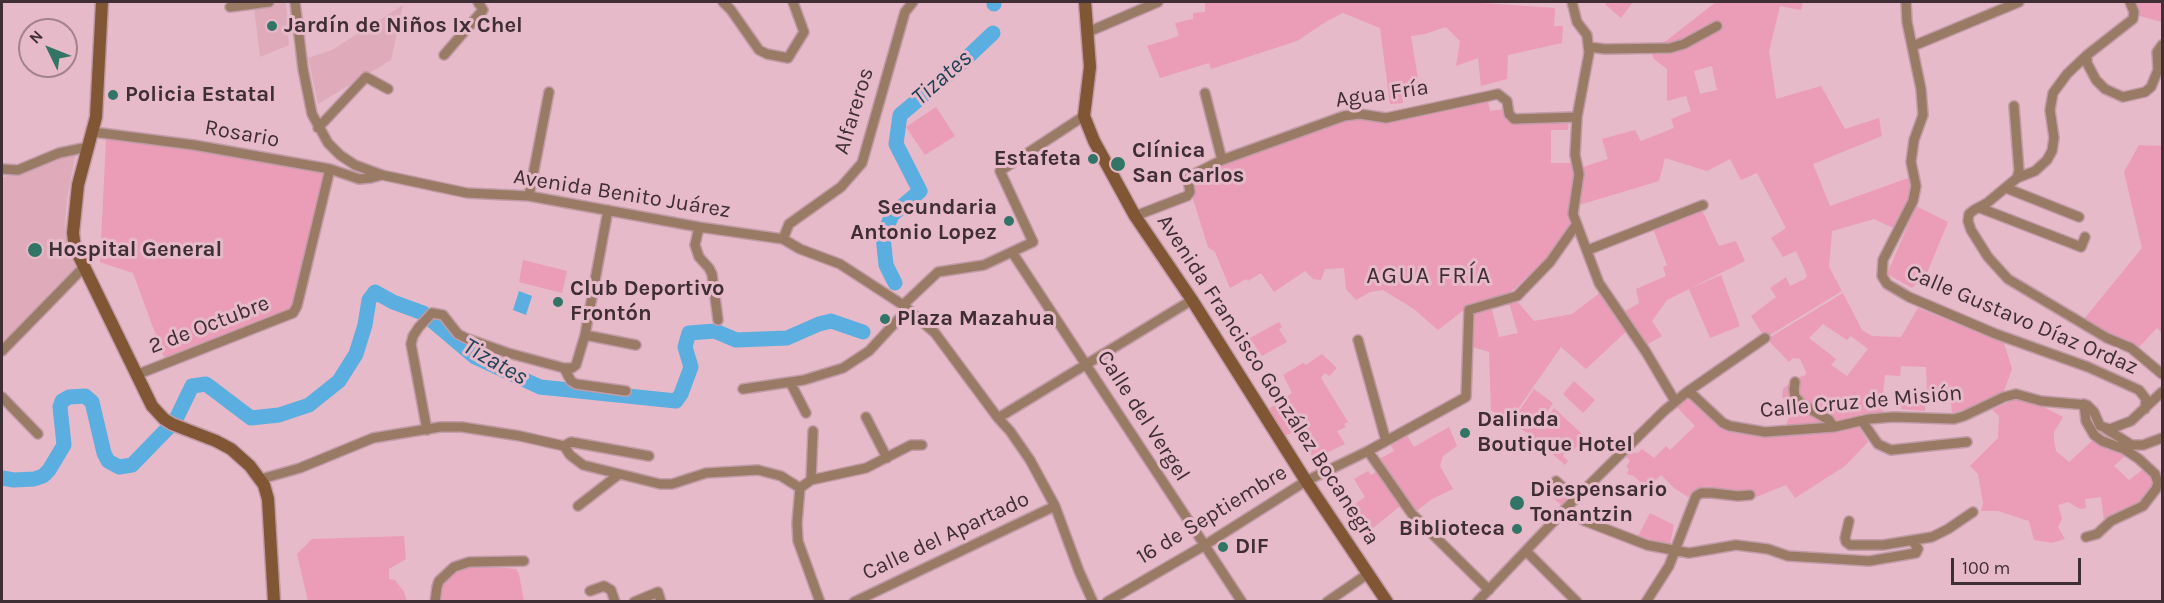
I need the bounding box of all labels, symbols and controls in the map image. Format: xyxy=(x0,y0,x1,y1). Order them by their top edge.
place label: Jardín de Niños Ix Chel xyxy=(284,13,523,39)
north arrow xyxy=(18,18,78,78)
marker: Jardín de Niños Ix Chel xyxy=(265,19,279,33)
text: N xyxy=(25,26,47,47)
water label: Tizates xyxy=(906,44,978,112)
street label: Alfareros xyxy=(828,64,880,158)
street label: Agua Fría xyxy=(1334,74,1430,114)
place label: Policia Estatal xyxy=(125,82,276,108)
marker: Policia Estatal xyxy=(106,88,120,102)
street label: Rosario xyxy=(202,114,282,154)
place label: Clínica San Carlos xyxy=(1132,138,1244,190)
place label: Estafeta xyxy=(994,146,1081,172)
marker: Estafeta xyxy=(1086,152,1100,166)
marker: Clínica San Carlos xyxy=(1109,155,1127,173)
street label: Avenida Benito Juárez xyxy=(512,164,732,224)
place label: Secundaria Antonio Lopez xyxy=(850,195,997,246)
street label: Avenida Francisco González Bocanegra xyxy=(1151,210,1385,550)
marker: Secundaria Antonio Lopez xyxy=(1002,214,1016,228)
place label: Hospital General xyxy=(48,237,222,263)
marker: Hospital General xyxy=(26,241,44,259)
street label: Calle Gustavo Díaz Ordaz xyxy=(1902,259,2142,381)
district label: AGUA FRÍA xyxy=(1366,262,1492,290)
place label: Club Deportivo Frontón xyxy=(570,276,725,328)
street label: 2 de Octubre xyxy=(145,290,273,360)
marker: Club Deportivo Frontón xyxy=(551,295,565,309)
place label: Plaza Mazahua xyxy=(897,306,1055,332)
marker: Plaza Mazahua xyxy=(878,312,892,326)
water label: Tizates xyxy=(457,332,533,392)
street label: Calle del Vergel xyxy=(1091,346,1195,486)
street label: Calle Cruz de Misión xyxy=(1759,380,1963,424)
place label: Dalinda Boutique Hotel xyxy=(1477,407,1633,458)
marker: Dalinda Boutique Hotel xyxy=(1458,426,1472,440)
street label: 16 de Septiembre xyxy=(1132,460,1292,570)
place label: Diespensario Tonantzin xyxy=(1530,477,1667,528)
street label: Calle del Apartado xyxy=(858,486,1034,586)
marker: Diespensario Tonantzin xyxy=(1508,494,1526,512)
place label: Biblioteca xyxy=(1399,516,1505,542)
marker: Biblioteca xyxy=(1510,522,1524,536)
place label: DIF xyxy=(1235,534,1269,560)
marker: DIF xyxy=(1216,540,1230,554)
scale bar xyxy=(1954,546,2084,584)
text: 100 m xyxy=(1962,557,2010,579)

